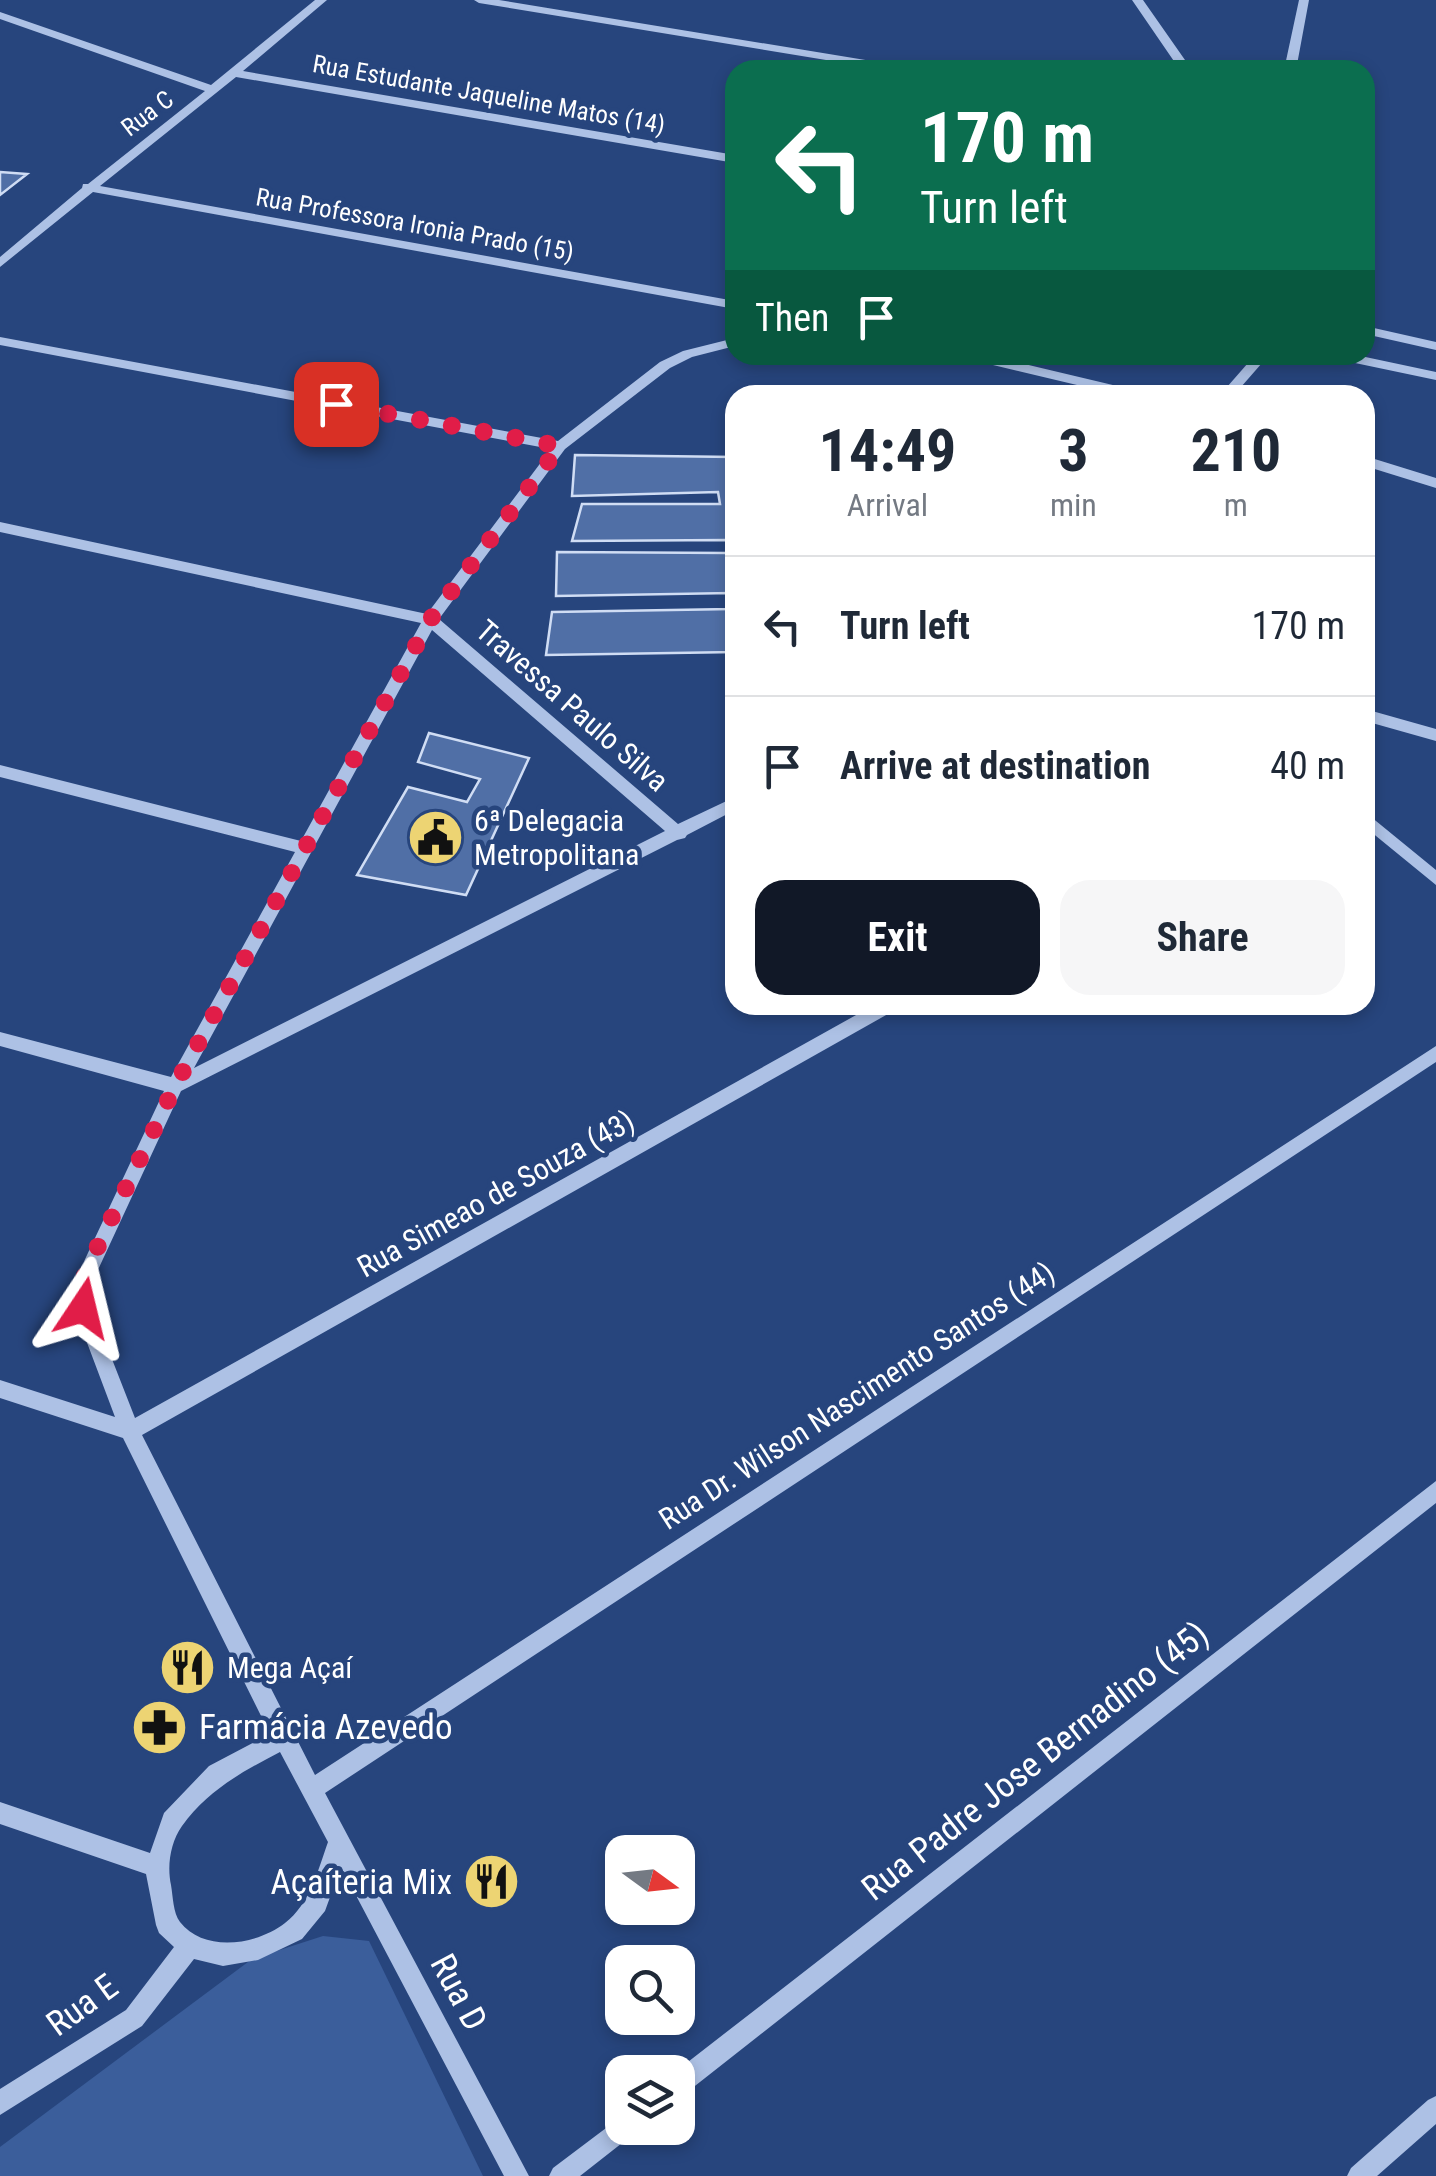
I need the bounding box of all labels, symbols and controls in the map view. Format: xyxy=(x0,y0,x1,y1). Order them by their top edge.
street label: Rua Estudante Jaqueline Matos (14) xyxy=(310,49,667,140)
street label: Rua C xyxy=(116,85,179,142)
text: 170 m xyxy=(920,97,1094,179)
icon: left xyxy=(755,100,885,230)
text: Turn left xyxy=(920,181,1068,234)
street label: Rua Professora Ironia Prado (15) xyxy=(254,182,576,267)
icon: arrive xyxy=(849,290,904,345)
text: Then xyxy=(755,296,829,340)
pin xyxy=(294,362,379,447)
icon: arrive xyxy=(309,377,364,432)
text: 14:49 xyxy=(819,415,956,486)
text: 3 xyxy=(1058,415,1089,486)
text: 210 xyxy=(1190,415,1281,486)
text: Arrival xyxy=(847,486,928,524)
text: min xyxy=(1050,486,1097,524)
text: m xyxy=(1224,486,1248,524)
icon: left xyxy=(755,599,810,654)
text: Turn left xyxy=(840,604,970,648)
text: 170 m xyxy=(1251,604,1345,648)
street label: Travessa Paulo Silva xyxy=(469,613,676,799)
icon: arrive xyxy=(755,739,810,794)
text: Arrive at destination xyxy=(840,744,1150,788)
text: 40 m xyxy=(1270,744,1345,788)
place label: 6ª Delegacia Metropolitana xyxy=(474,803,639,872)
public building icon: 6ª Delegacia Metropolitana xyxy=(405,808,465,868)
button: Exit xyxy=(755,880,1040,995)
button: Share xyxy=(1060,880,1345,995)
street label: Rua Simeao de Souza (43) xyxy=(351,1103,640,1284)
street label: Rua Dr. Wilson Nascimento Santos (44) xyxy=(653,1255,1061,1537)
position arrow xyxy=(31,1256,135,1360)
street label: Rua Padre Jose Bernadino (45) xyxy=(854,1614,1217,1909)
restaurant icon: Mega Açaí xyxy=(158,1638,218,1698)
place label: Mega Açaí xyxy=(227,1650,354,1685)
pharmacy icon: Farmácia Azevedo xyxy=(130,1697,190,1757)
place label: Farmácia Azevedo xyxy=(199,1707,453,1748)
north arrow xyxy=(605,1835,695,1925)
map controls xyxy=(605,1835,695,2145)
restaurant icon: Açaíteria Mix xyxy=(461,1852,521,1912)
place label: Açaíteria Mix xyxy=(271,1862,452,1903)
button: search xyxy=(605,1945,695,2035)
street label: Rua D xyxy=(422,1947,496,2037)
street label: Rua E xyxy=(39,1966,126,2045)
button: layers xyxy=(605,2055,695,2145)

